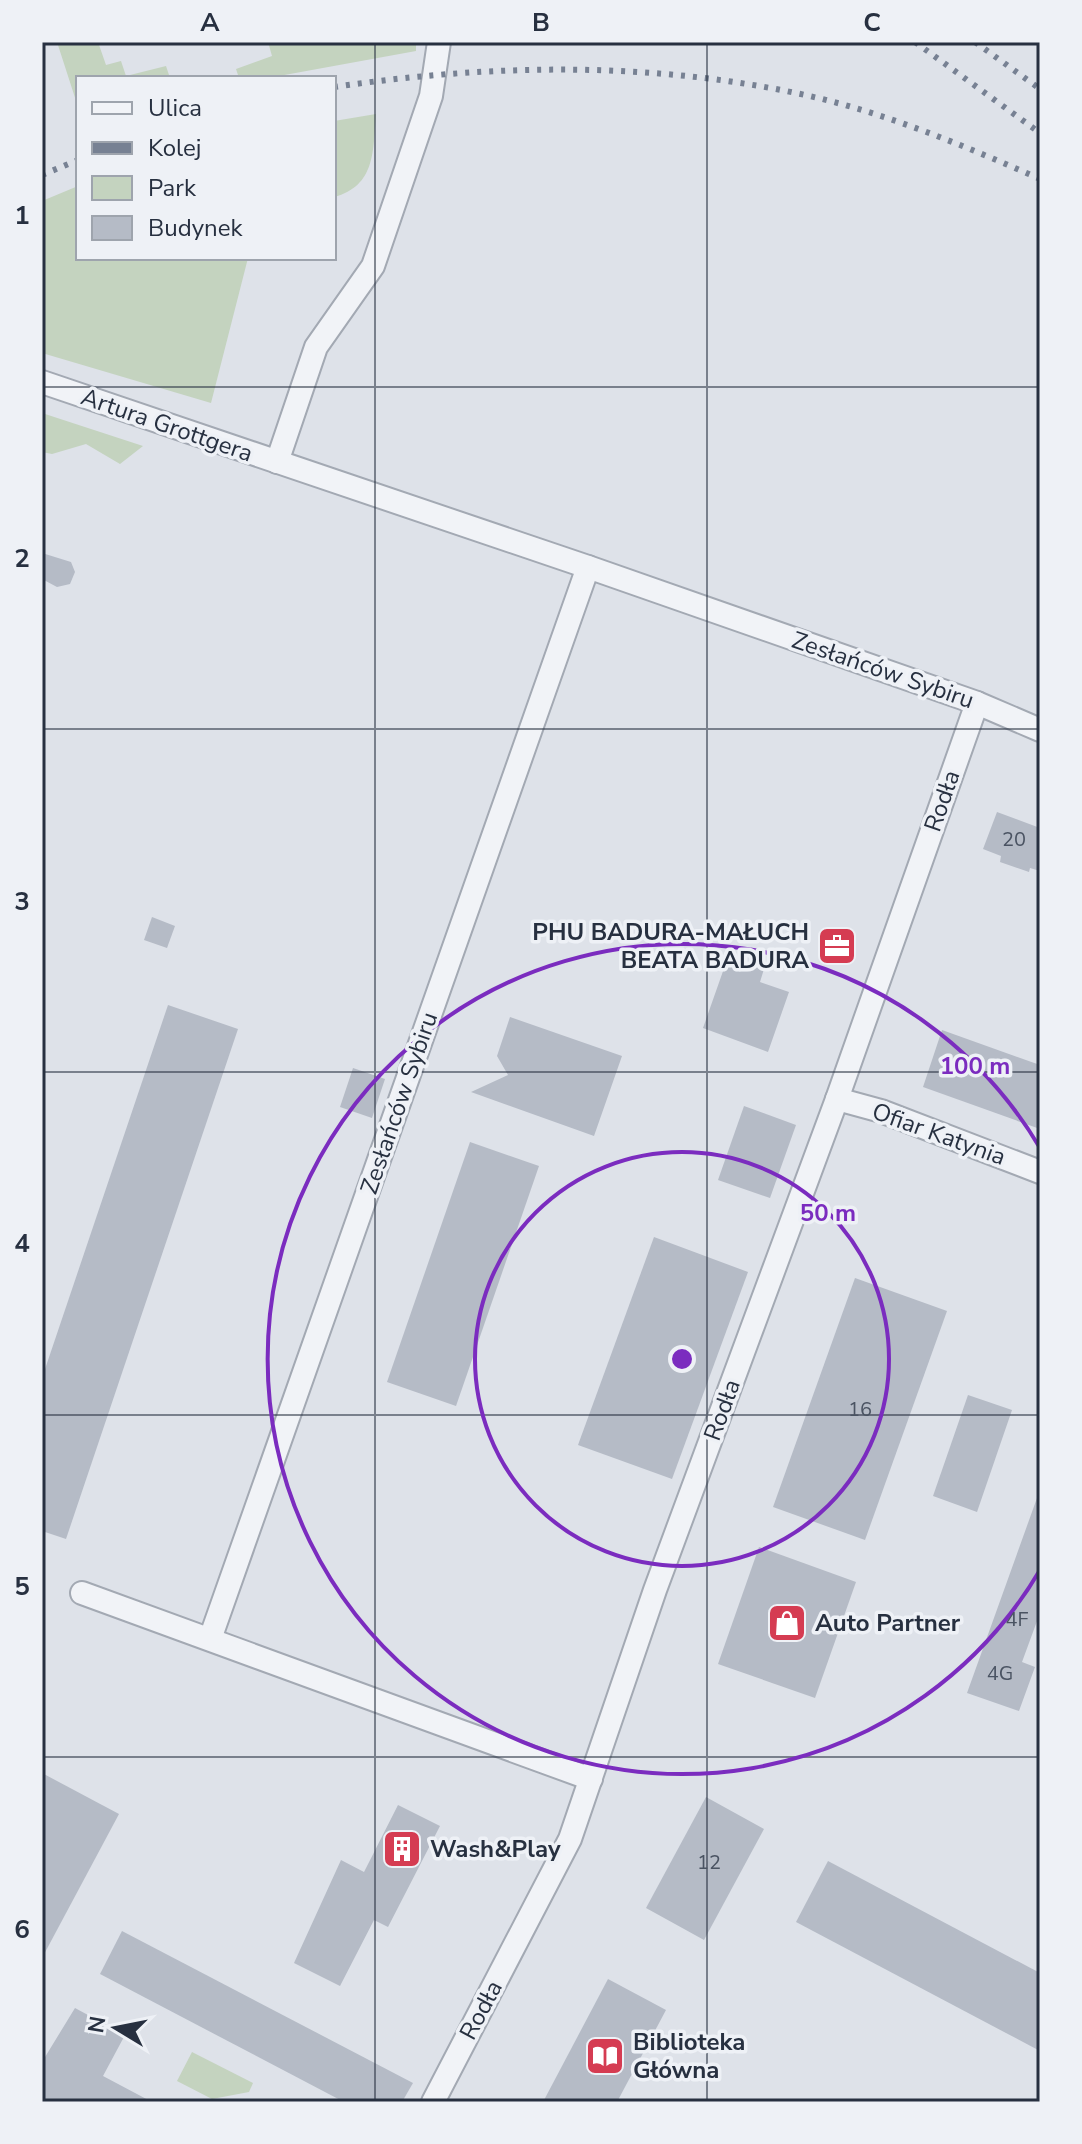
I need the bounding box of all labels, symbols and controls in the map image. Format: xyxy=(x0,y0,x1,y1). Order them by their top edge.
text: A xyxy=(200,5,220,40)
text: B xyxy=(532,5,550,40)
text: C xyxy=(863,5,881,40)
legend xyxy=(76,76,336,260)
text: Ulica xyxy=(148,92,202,124)
text: Kolej xyxy=(148,132,202,164)
text: Park xyxy=(148,172,197,204)
text: 1 xyxy=(14,198,30,233)
text: Budynek xyxy=(148,212,243,244)
street label: Artura Grottgera xyxy=(77,381,257,469)
text: 2 xyxy=(14,541,30,576)
street label: Zesłańców Sybiru xyxy=(788,624,978,716)
street label: Rodła xyxy=(917,766,967,836)
house number: 20 xyxy=(1002,826,1026,853)
text: 3 xyxy=(14,884,30,919)
place label: PHU BADURA-MAŁUCH BEATA BADURA xyxy=(532,916,809,976)
office icon: PHU BADURA-MAŁUCH BEATA BADURA xyxy=(816,925,858,967)
street label: Zesłańców Sybiru xyxy=(353,1008,445,1198)
text: 100 m xyxy=(940,1050,1010,1082)
street label: Ofiar Katynia xyxy=(868,1095,1010,1173)
text: 50 m xyxy=(800,1197,856,1229)
text: 4 xyxy=(14,1226,30,1261)
centre of rings xyxy=(668,1345,696,1373)
street label: Rodła xyxy=(696,1375,748,1445)
house number: 16 xyxy=(848,1396,872,1423)
text: 5 xyxy=(14,1569,30,1604)
shop icon: Auto Partner xyxy=(766,1602,808,1644)
house number: 4F xyxy=(1006,1606,1029,1633)
place label: Auto Partner xyxy=(815,1607,961,1639)
house number: 4G xyxy=(987,1660,1013,1687)
building icon: Wash&Play xyxy=(381,1828,423,1870)
place label: Wash&Play xyxy=(430,1833,561,1865)
house number: 12 xyxy=(697,1849,721,1876)
text: 6 xyxy=(14,1912,30,1947)
street label: Rodła xyxy=(452,1975,510,2045)
north arrow xyxy=(76,1988,156,2068)
text: N xyxy=(81,2014,113,2035)
place label: Biblioteka Główna xyxy=(633,2026,746,2086)
library icon: Biblioteka Główna xyxy=(584,2035,626,2077)

